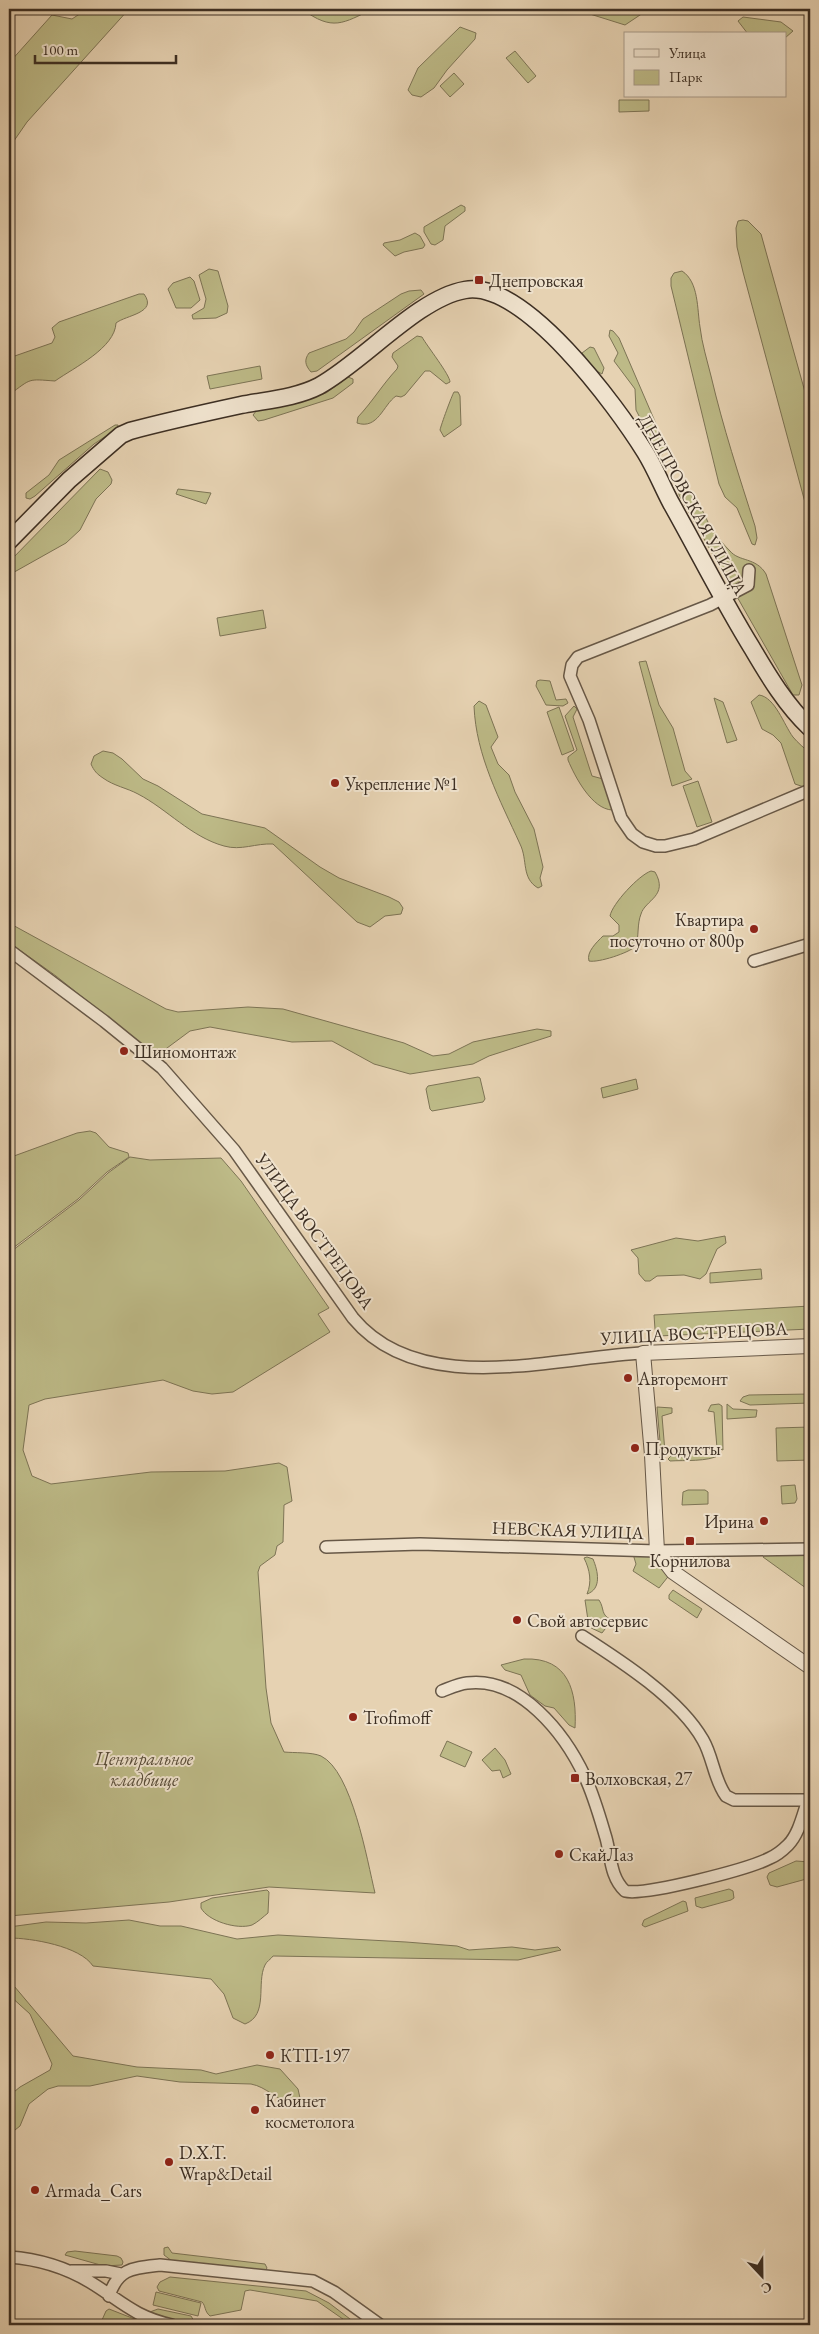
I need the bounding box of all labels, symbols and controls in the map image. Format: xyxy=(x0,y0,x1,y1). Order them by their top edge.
scale bar xyxy=(35,32,176,64)
legend xyxy=(624,32,786,98)
text: 100 m xyxy=(42,40,79,59)
text: Улица xyxy=(668,43,706,62)
text: Парк xyxy=(669,67,702,86)
place label: Днепровская xyxy=(489,269,584,292)
marker: Днепровская xyxy=(473,274,485,286)
street label: ДНЕПРОВСКАЯ УЛИЦА xyxy=(634,410,753,599)
place label: Укрепление №1 xyxy=(344,772,458,795)
marker: Укрепление №1 xyxy=(329,777,341,789)
place label: Квартира посуточно от 800р xyxy=(610,908,745,952)
marker: Квартира посуточно от 800р xyxy=(748,923,760,935)
place label: Шиномонтаж xyxy=(134,1040,237,1063)
marker: Шиномонтаж xyxy=(118,1045,130,1057)
street label: УЛИЦА ВОСТРЕЦОВА xyxy=(250,1148,380,1314)
street label: УЛИЦА ВОСТРЕЦОВА xyxy=(599,1317,789,1349)
place label: Авторемонт xyxy=(637,1367,728,1390)
marker: Авторемонт xyxy=(622,1372,634,1384)
place label: Продукты xyxy=(645,1437,721,1460)
marker: Продукты xyxy=(629,1442,641,1454)
place label: Ирина xyxy=(704,1510,755,1533)
marker: Ирина xyxy=(758,1515,770,1527)
street label: НЕВСКАЯ УЛИЦА xyxy=(492,1516,645,1544)
marker: Корнилова xyxy=(684,1535,696,1547)
place label: Корнилова xyxy=(649,1549,731,1572)
place label: Свой автосервис xyxy=(527,1609,648,1632)
marker: Свой автосервис xyxy=(511,1614,523,1626)
place label: Trofimoff xyxy=(363,1706,433,1729)
marker: Trofimoff xyxy=(347,1711,359,1723)
park label: Центральное кладбище xyxy=(94,1747,194,1791)
place label: Волховская, 27 xyxy=(585,1767,693,1790)
marker: Волховская, 27 xyxy=(569,1772,581,1784)
place label: СкайЛаз xyxy=(569,1843,634,1866)
marker: СкайЛаз xyxy=(553,1848,565,1860)
place label: КТП-197 xyxy=(280,2044,350,2067)
marker: КТП-197 xyxy=(264,2049,276,2061)
place label: Кабинет косметолога xyxy=(265,2089,356,2133)
marker: Кабинет косметолога xyxy=(249,2104,261,2116)
place label: D.X.T. Wrap&Detail xyxy=(179,2141,272,2185)
marker: D.X.T. Wrap&Detail xyxy=(163,2156,175,2168)
place label: Armada_Cars xyxy=(44,2179,142,2202)
marker: Armada_Cars xyxy=(29,2184,41,2196)
north arrow xyxy=(736,2252,786,2302)
text: С xyxy=(759,2278,775,2298)

